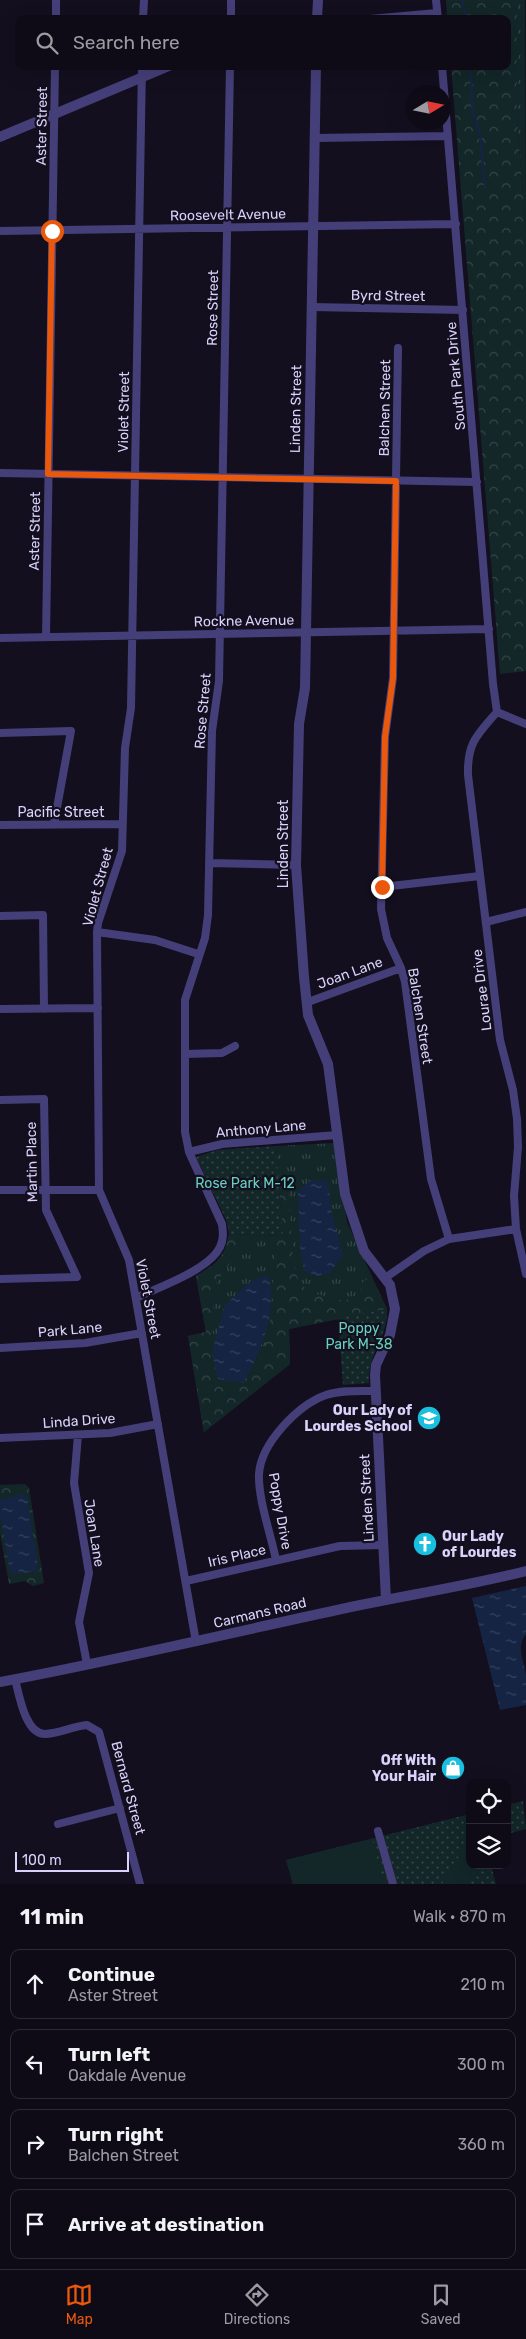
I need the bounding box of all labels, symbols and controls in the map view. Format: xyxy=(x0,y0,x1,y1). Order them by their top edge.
search box xyxy=(15,15,511,70)
icon: search xyxy=(33,29,61,57)
text: Search here xyxy=(73,31,180,54)
north arrow xyxy=(406,85,451,130)
street label: Aster Street xyxy=(33,86,51,166)
street label: Roosevelt Avenue xyxy=(170,205,286,225)
route start xyxy=(41,220,64,243)
street label: Rose Street xyxy=(204,269,222,346)
street label: Byrd Street xyxy=(351,287,426,305)
street label: South Park Drive xyxy=(443,321,469,431)
street label: Balchen Street xyxy=(376,359,394,457)
street label: Linden Street xyxy=(287,364,305,453)
street label: Violet Street xyxy=(115,371,133,453)
street label: Aster Street xyxy=(26,491,44,571)
street label: Rockne Avenue xyxy=(194,612,295,630)
street label: Rose Street xyxy=(191,672,215,750)
street label: Linden Street xyxy=(275,799,292,888)
street label: Pacific Street xyxy=(17,804,105,821)
street label: Violet Street xyxy=(79,845,117,928)
route end xyxy=(371,876,394,899)
street label: Lourae Drive xyxy=(469,948,495,1032)
street label: Joan Lane xyxy=(315,953,385,993)
street label: Balchen Street xyxy=(404,967,436,1066)
street label: Anthony Lane xyxy=(215,1117,307,1141)
street label: Martin Place xyxy=(23,1121,41,1202)
park label: Rose Park M-12 xyxy=(195,1175,295,1192)
street label: Violet Street xyxy=(132,1258,164,1341)
street label: Park Lane xyxy=(37,1319,103,1341)
park label: Poppy Park M-38 xyxy=(325,1320,393,1353)
place label: Our Lady of Lourdes School xyxy=(304,1402,413,1435)
school or university icon: Our Lady of Lourdes School xyxy=(416,1405,442,1431)
street label: Linda Drive xyxy=(42,1410,116,1432)
street label: Linden Street xyxy=(356,1453,378,1543)
street label: Poppy Drive xyxy=(265,1471,295,1551)
street label: Joan Lane xyxy=(80,1498,108,1568)
place label: Our Lady of Lourdes xyxy=(442,1528,517,1561)
church icon: Our Lady of Lourdes xyxy=(412,1531,438,1557)
street label: Iris Place xyxy=(206,1541,268,1571)
street label: Carmans Road xyxy=(212,1594,308,1632)
street label: Bernard Street xyxy=(107,1739,149,1837)
place label: Off With Your Hair xyxy=(372,1752,437,1785)
shop icon: Off With Your Hair xyxy=(440,1755,466,1781)
map controls xyxy=(466,1779,511,1869)
button: locate xyxy=(466,1779,511,1824)
button: layers xyxy=(466,1824,511,1869)
scale bar xyxy=(15,1849,129,1872)
text: 100 m xyxy=(22,1852,62,1869)
text: 11 min xyxy=(20,1904,84,1929)
text: Walk · 870 m xyxy=(413,1907,506,1926)
text: Continue xyxy=(68,1963,155,1986)
icon: ahead xyxy=(21,1970,49,1998)
text: 210 m xyxy=(460,1975,505,1994)
text: Aster Street xyxy=(68,1986,158,2005)
text: Turn left xyxy=(68,2043,150,2066)
icon: left xyxy=(21,2050,49,2078)
text: 300 m xyxy=(457,2055,505,2074)
text: Oakdale Avenue xyxy=(68,2066,186,2085)
text: Turn right xyxy=(68,2123,163,2146)
icon: right xyxy=(21,2130,49,2158)
text: 360 m xyxy=(457,2135,505,2154)
text: Balchen Street xyxy=(68,2146,179,2165)
icon: arrive xyxy=(21,2210,49,2238)
text: Arrive at destination xyxy=(68,2213,264,2236)
tab: Map xyxy=(65,2281,93,2328)
tab: Directions xyxy=(224,2281,290,2328)
tab: Saved xyxy=(421,2281,461,2328)

